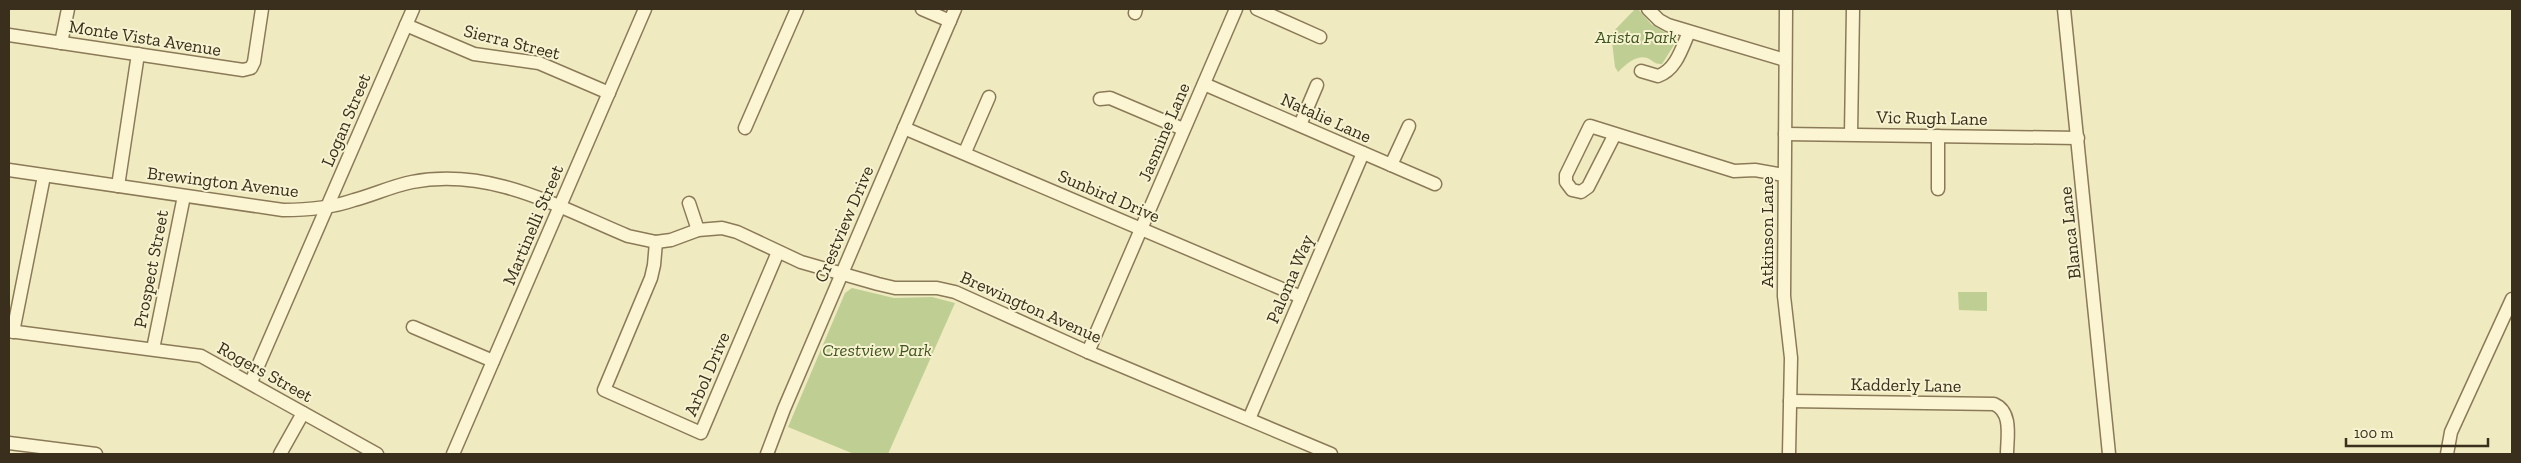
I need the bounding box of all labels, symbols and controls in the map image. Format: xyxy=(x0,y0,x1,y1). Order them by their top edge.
street label: Monte Vista Avenue xyxy=(67,15,223,61)
street label: Sierra Street xyxy=(462,19,563,65)
park label: Arista Park xyxy=(1594,26,1677,48)
street label: Logan Street xyxy=(316,70,376,170)
street label: Jasmine Lane xyxy=(1133,79,1195,185)
street label: Natalie Lane xyxy=(1277,88,1375,148)
street label: Vic Rugh Lane xyxy=(1875,106,1988,130)
street label: Martinelli Street xyxy=(498,161,568,288)
street label: Brewington Avenue xyxy=(146,162,300,202)
street label: Crestview Drive xyxy=(810,162,878,286)
street label: Sunbird Drive xyxy=(1055,165,1163,227)
street label: Atkinson Lane xyxy=(1756,176,1778,288)
street label: Blanca Lane xyxy=(2054,186,2086,280)
street label: Prospect Street xyxy=(129,208,173,330)
street label: Paloma Way xyxy=(1261,231,1319,327)
street label: Brewington Avenue xyxy=(957,266,1105,348)
street label: Arbol Drive xyxy=(679,329,735,419)
street label: Rogers Street xyxy=(214,337,317,407)
park label: Crestview Park xyxy=(822,339,932,361)
street label: Kadderly Lane xyxy=(1851,373,1961,397)
scale bar xyxy=(2346,416,2488,448)
text: 100 m xyxy=(2354,424,2393,442)

